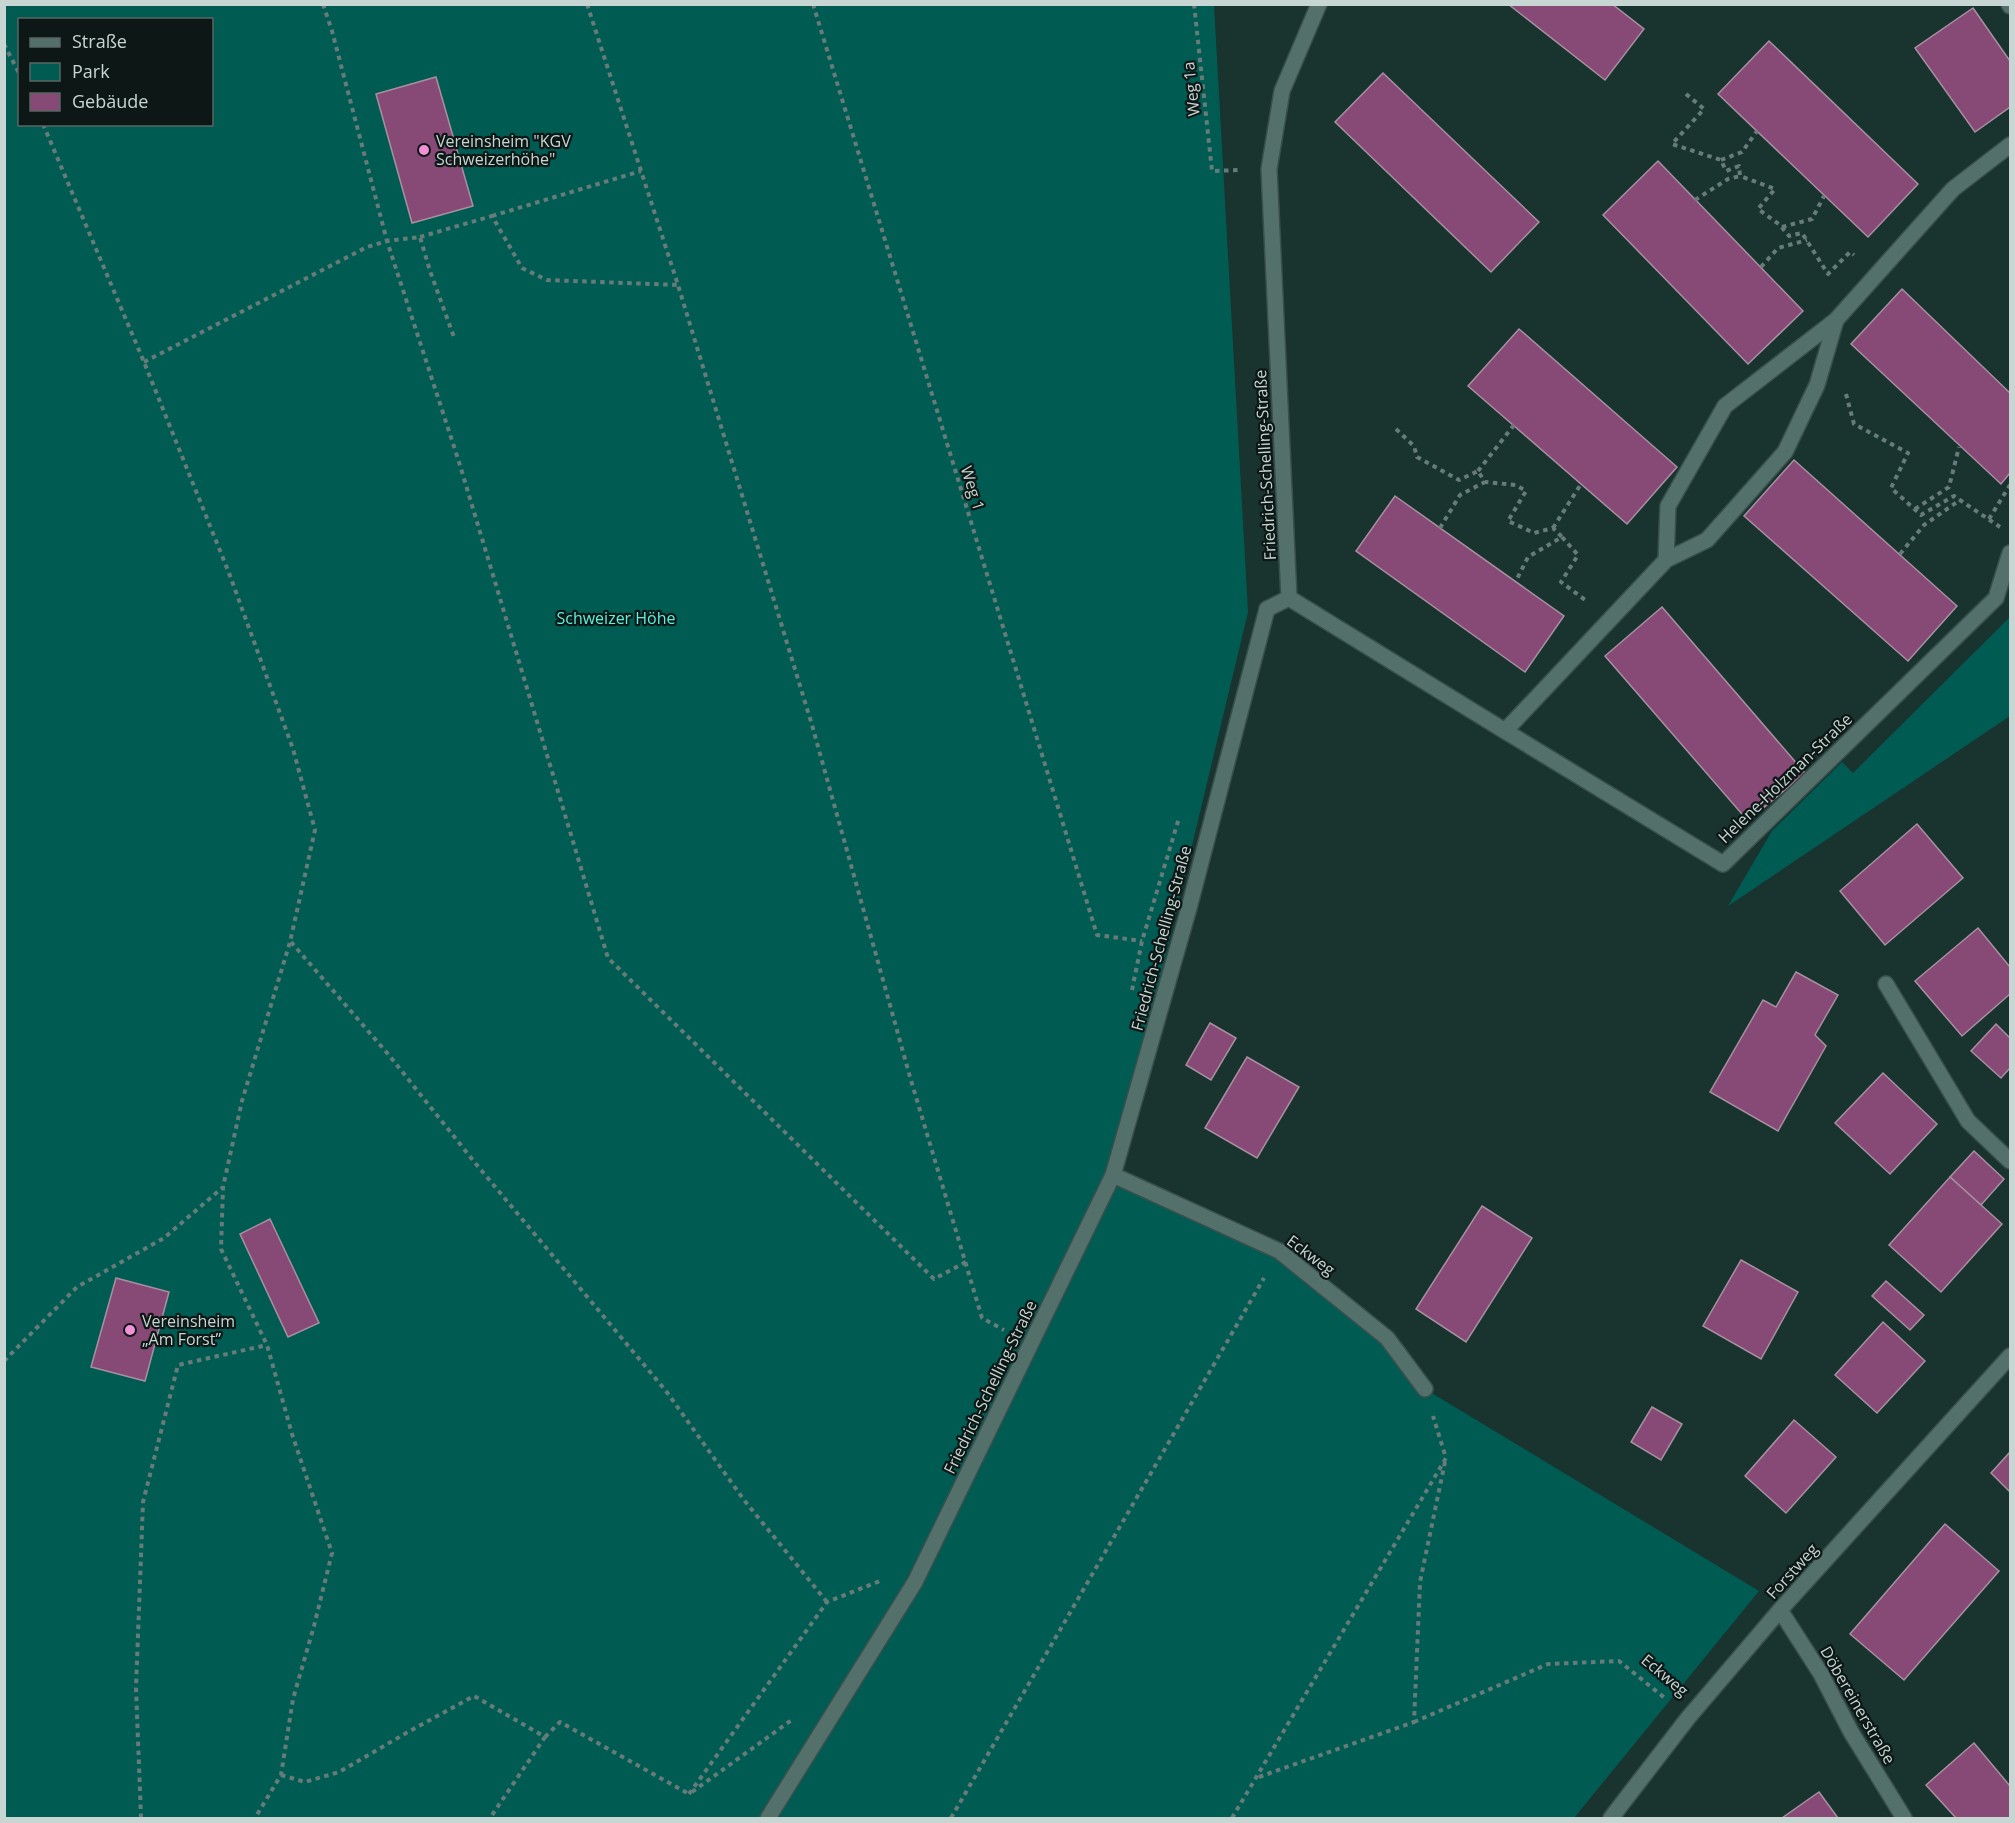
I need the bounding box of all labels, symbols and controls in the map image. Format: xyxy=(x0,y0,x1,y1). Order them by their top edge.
legend xyxy=(18,18,213,126)
text: Straße xyxy=(72,29,127,53)
text: Park xyxy=(72,59,110,83)
street label: Weg 1a xyxy=(1177,61,1205,117)
text: Gebäude xyxy=(72,89,148,113)
place label: Vereinsheim "KGV Schweizerhöhe" xyxy=(436,130,571,170)
marker: Vereinsheim "KGV Schweizerhöhe" xyxy=(417,143,431,157)
street label: Friedrich-Schelling-Straße xyxy=(1249,369,1281,561)
street label: Weg 1 xyxy=(956,463,990,513)
park label: Schweizer Höhe xyxy=(556,607,676,629)
street label: Helene-Holzman-Straße xyxy=(1713,708,1857,848)
street label: Friedrich-Schelling-Straße xyxy=(1126,843,1196,1033)
street label: Eckweg xyxy=(1282,1230,1340,1281)
street label: Friedrich-Schelling-Straße xyxy=(938,1296,1042,1478)
place label: Vereinsheim „Am Forst” xyxy=(142,1310,235,1350)
marker: Vereinsheim „Am Forst” xyxy=(123,1323,137,1337)
street label: Forstweg xyxy=(1761,1538,1823,1604)
street label: Döbereinerstraße xyxy=(1815,1642,1901,1768)
street label: Eckweg xyxy=(1637,1649,1693,1701)

